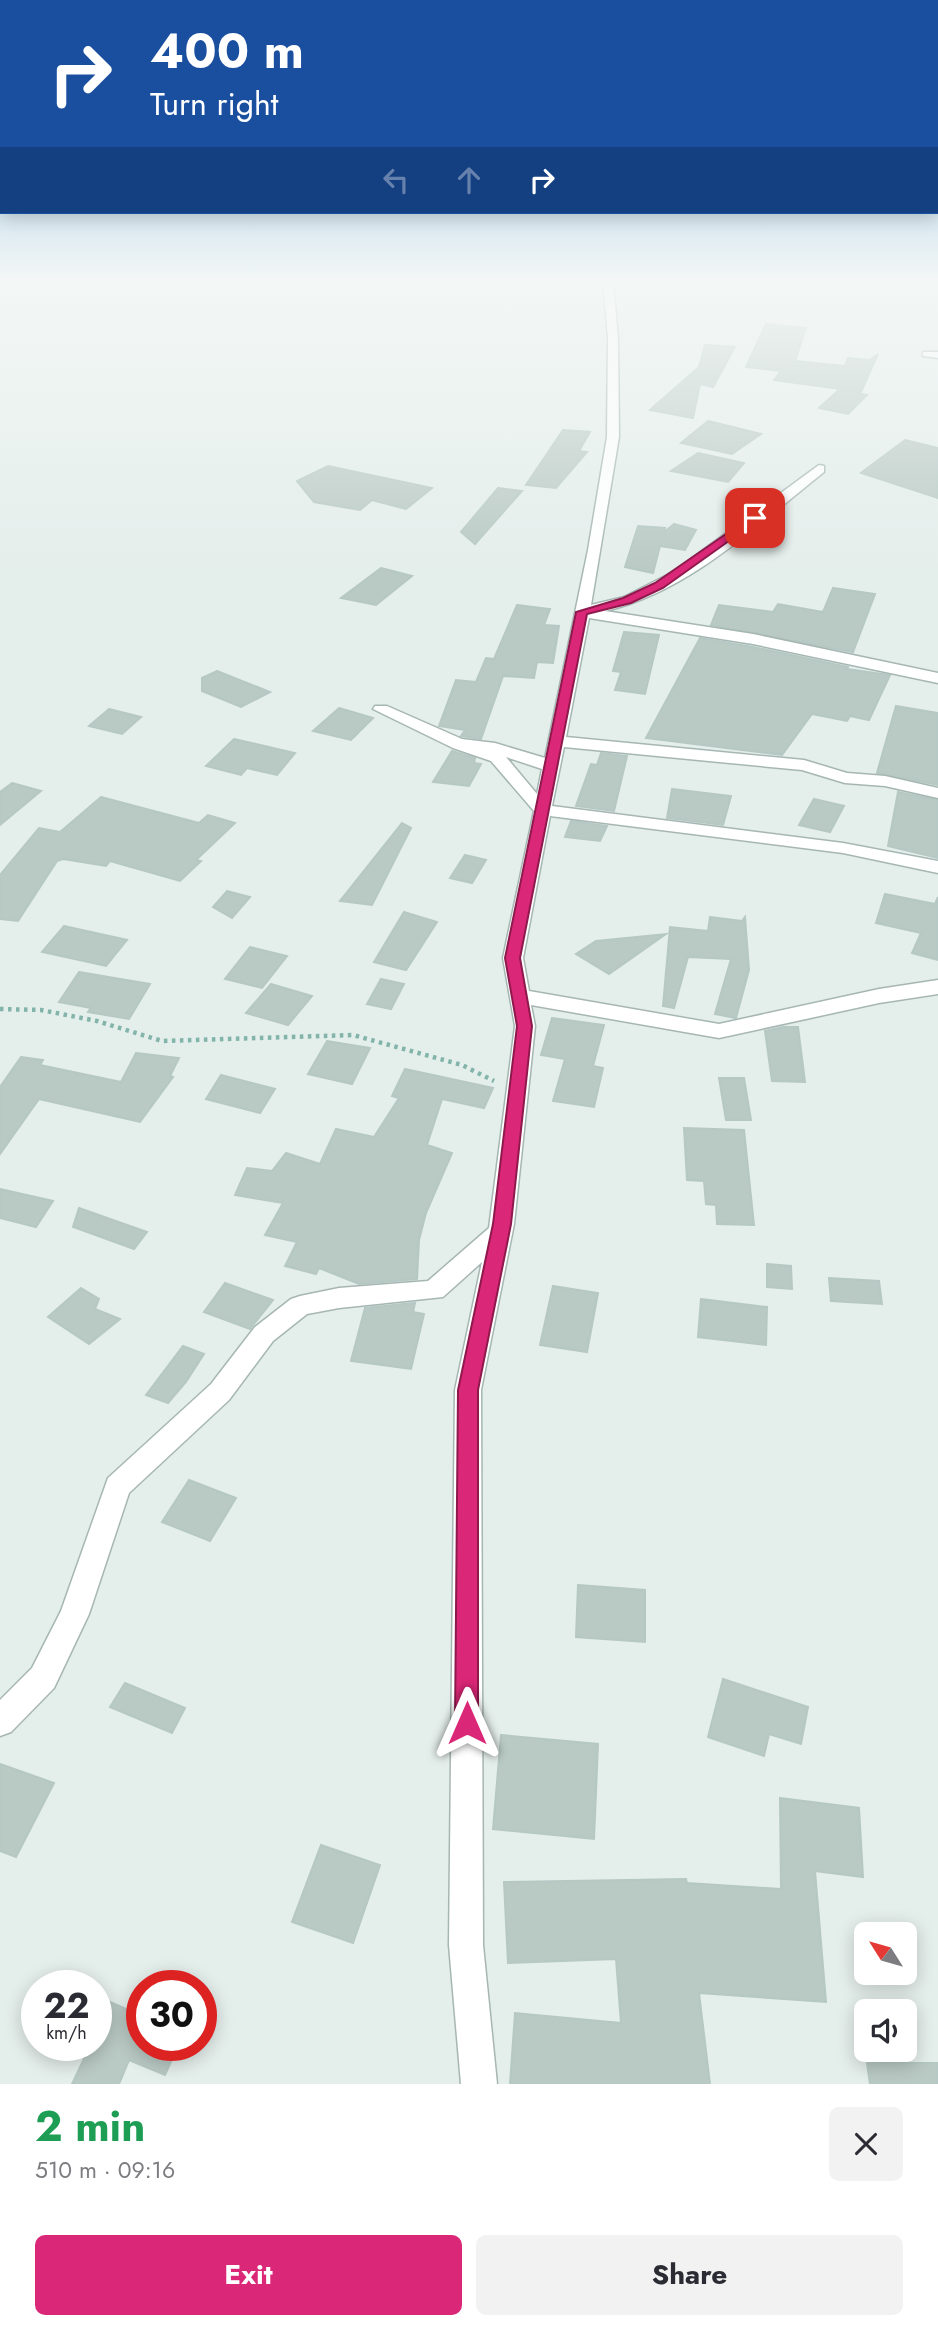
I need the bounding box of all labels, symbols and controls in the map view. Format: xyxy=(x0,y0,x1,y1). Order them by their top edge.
text: 400 m xyxy=(150,16,304,86)
icon: right xyxy=(35,28,126,119)
text: Turn right xyxy=(150,81,279,127)
icon: left xyxy=(377,161,415,199)
icon: ahead xyxy=(450,161,488,199)
icon: right xyxy=(523,161,561,199)
pin xyxy=(725,488,785,548)
icon: arrive xyxy=(736,499,774,537)
position arrow xyxy=(430,1686,504,1760)
north arrow xyxy=(854,1922,917,1984)
map controls xyxy=(854,1922,917,2062)
speed limit sign: 30 xyxy=(126,1970,217,2061)
text: 22 xyxy=(44,1981,89,2031)
button: sound xyxy=(854,1999,917,2062)
text: km/h xyxy=(46,2020,87,2046)
text: 2 min xyxy=(35,2096,145,2157)
button: close xyxy=(829,2107,903,2181)
text: 510 m · 09:16 xyxy=(35,2153,175,2187)
button: Exit xyxy=(35,2235,462,2315)
button: Share xyxy=(476,2235,903,2315)

